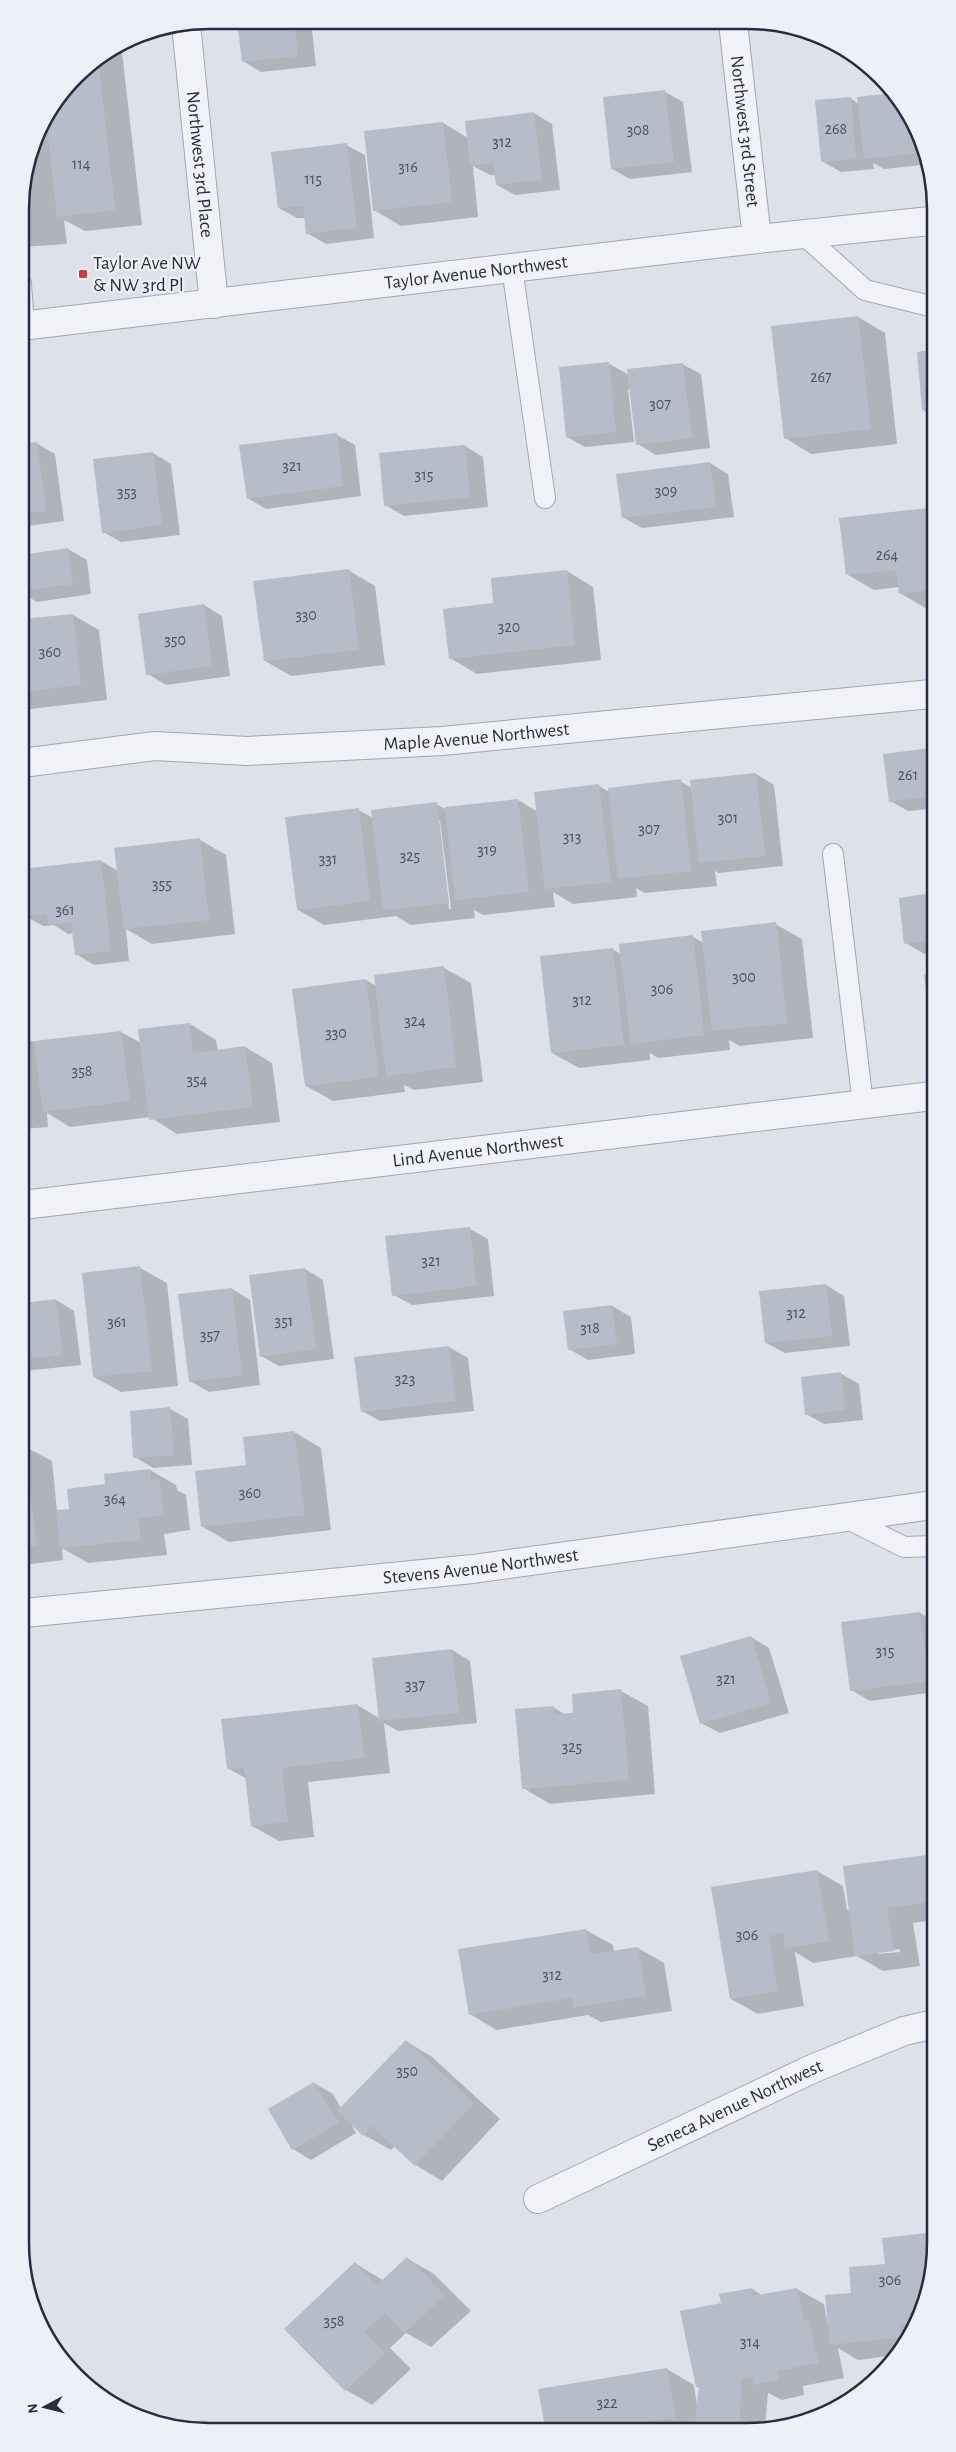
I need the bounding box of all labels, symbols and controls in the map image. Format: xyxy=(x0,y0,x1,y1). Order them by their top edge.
street label: Northwest 3rd Street xyxy=(727,54,763,208)
street label: Northwest 3rd Place xyxy=(183,90,217,239)
house number: 268 xyxy=(825,121,847,137)
house number: 308 xyxy=(627,122,649,138)
house number: 312 xyxy=(492,134,512,150)
house number: 114 xyxy=(72,156,91,172)
house number: 316 xyxy=(398,159,418,175)
house number: 115 xyxy=(304,171,322,187)
street label: Taylor Avenue Northwest xyxy=(383,252,568,292)
place label: Taylor Ave NW & NW 3rd Pl xyxy=(93,254,201,295)
marker: Taylor Ave NW & NW 3rd Pl xyxy=(77,268,89,280)
house number: 267 xyxy=(810,369,832,385)
house number: 307 xyxy=(649,396,671,412)
house number: 321 xyxy=(282,458,302,474)
house number: 315 xyxy=(415,467,433,483)
house number: 309 xyxy=(655,483,677,499)
house number: 353 xyxy=(117,484,137,500)
house number: 264 xyxy=(876,547,899,563)
house number: 330 xyxy=(295,607,317,623)
house number: 320 xyxy=(498,619,520,635)
house number: 350 xyxy=(164,632,186,648)
house number: 360 xyxy=(39,644,61,660)
street label: Maple Avenue Northwest xyxy=(383,719,570,753)
house number: 261 xyxy=(898,767,918,783)
house number: 301 xyxy=(718,810,738,826)
house number: 307 xyxy=(638,821,660,837)
house number: 313 xyxy=(563,829,581,845)
house number: 319 xyxy=(477,842,497,858)
house number: 325 xyxy=(400,848,420,864)
house number: 331 xyxy=(319,851,337,867)
house number: 355 xyxy=(152,876,172,892)
house number: 361 xyxy=(55,902,75,918)
house number: 300 xyxy=(732,969,756,985)
house number: 306 xyxy=(651,981,673,997)
house number: 312 xyxy=(572,992,592,1008)
house number: 324 xyxy=(404,1013,426,1029)
house number: 330 xyxy=(325,1025,347,1041)
house number: 358 xyxy=(72,1063,92,1079)
house number: 354 xyxy=(187,1072,208,1088)
street label: Lind Avenue Northwest xyxy=(391,1131,564,1170)
house number: 321 xyxy=(421,1253,441,1269)
house number: 312 xyxy=(786,1305,806,1321)
house number: 351 xyxy=(275,1313,293,1329)
house number: 361 xyxy=(107,1314,127,1330)
house number: 318 xyxy=(580,1320,600,1336)
house number: 357 xyxy=(200,1327,220,1343)
house number: 323 xyxy=(395,1371,415,1387)
house number: 360 xyxy=(239,1485,261,1501)
house number: 364 xyxy=(104,1491,126,1507)
street label: Stevens Avenue Northwest xyxy=(382,1545,579,1587)
house number: 315 xyxy=(876,1643,894,1659)
house number: 321 xyxy=(716,1671,736,1687)
house number: 337 xyxy=(405,1677,425,1693)
house number: 325 xyxy=(562,1739,582,1755)
house number: 306 xyxy=(736,1927,758,1943)
house number: 312 xyxy=(542,1967,562,1983)
street label: Seneca Avenue Northwest xyxy=(644,2056,825,2155)
house number: 350 xyxy=(396,2063,418,2079)
house number: 306 xyxy=(879,2272,901,2288)
house number: 358 xyxy=(324,2313,344,2329)
house number: 314 xyxy=(740,2334,760,2350)
north arrow xyxy=(20,2382,70,2432)
house number: 322 xyxy=(596,2395,618,2411)
text: N xyxy=(26,2403,41,2414)

